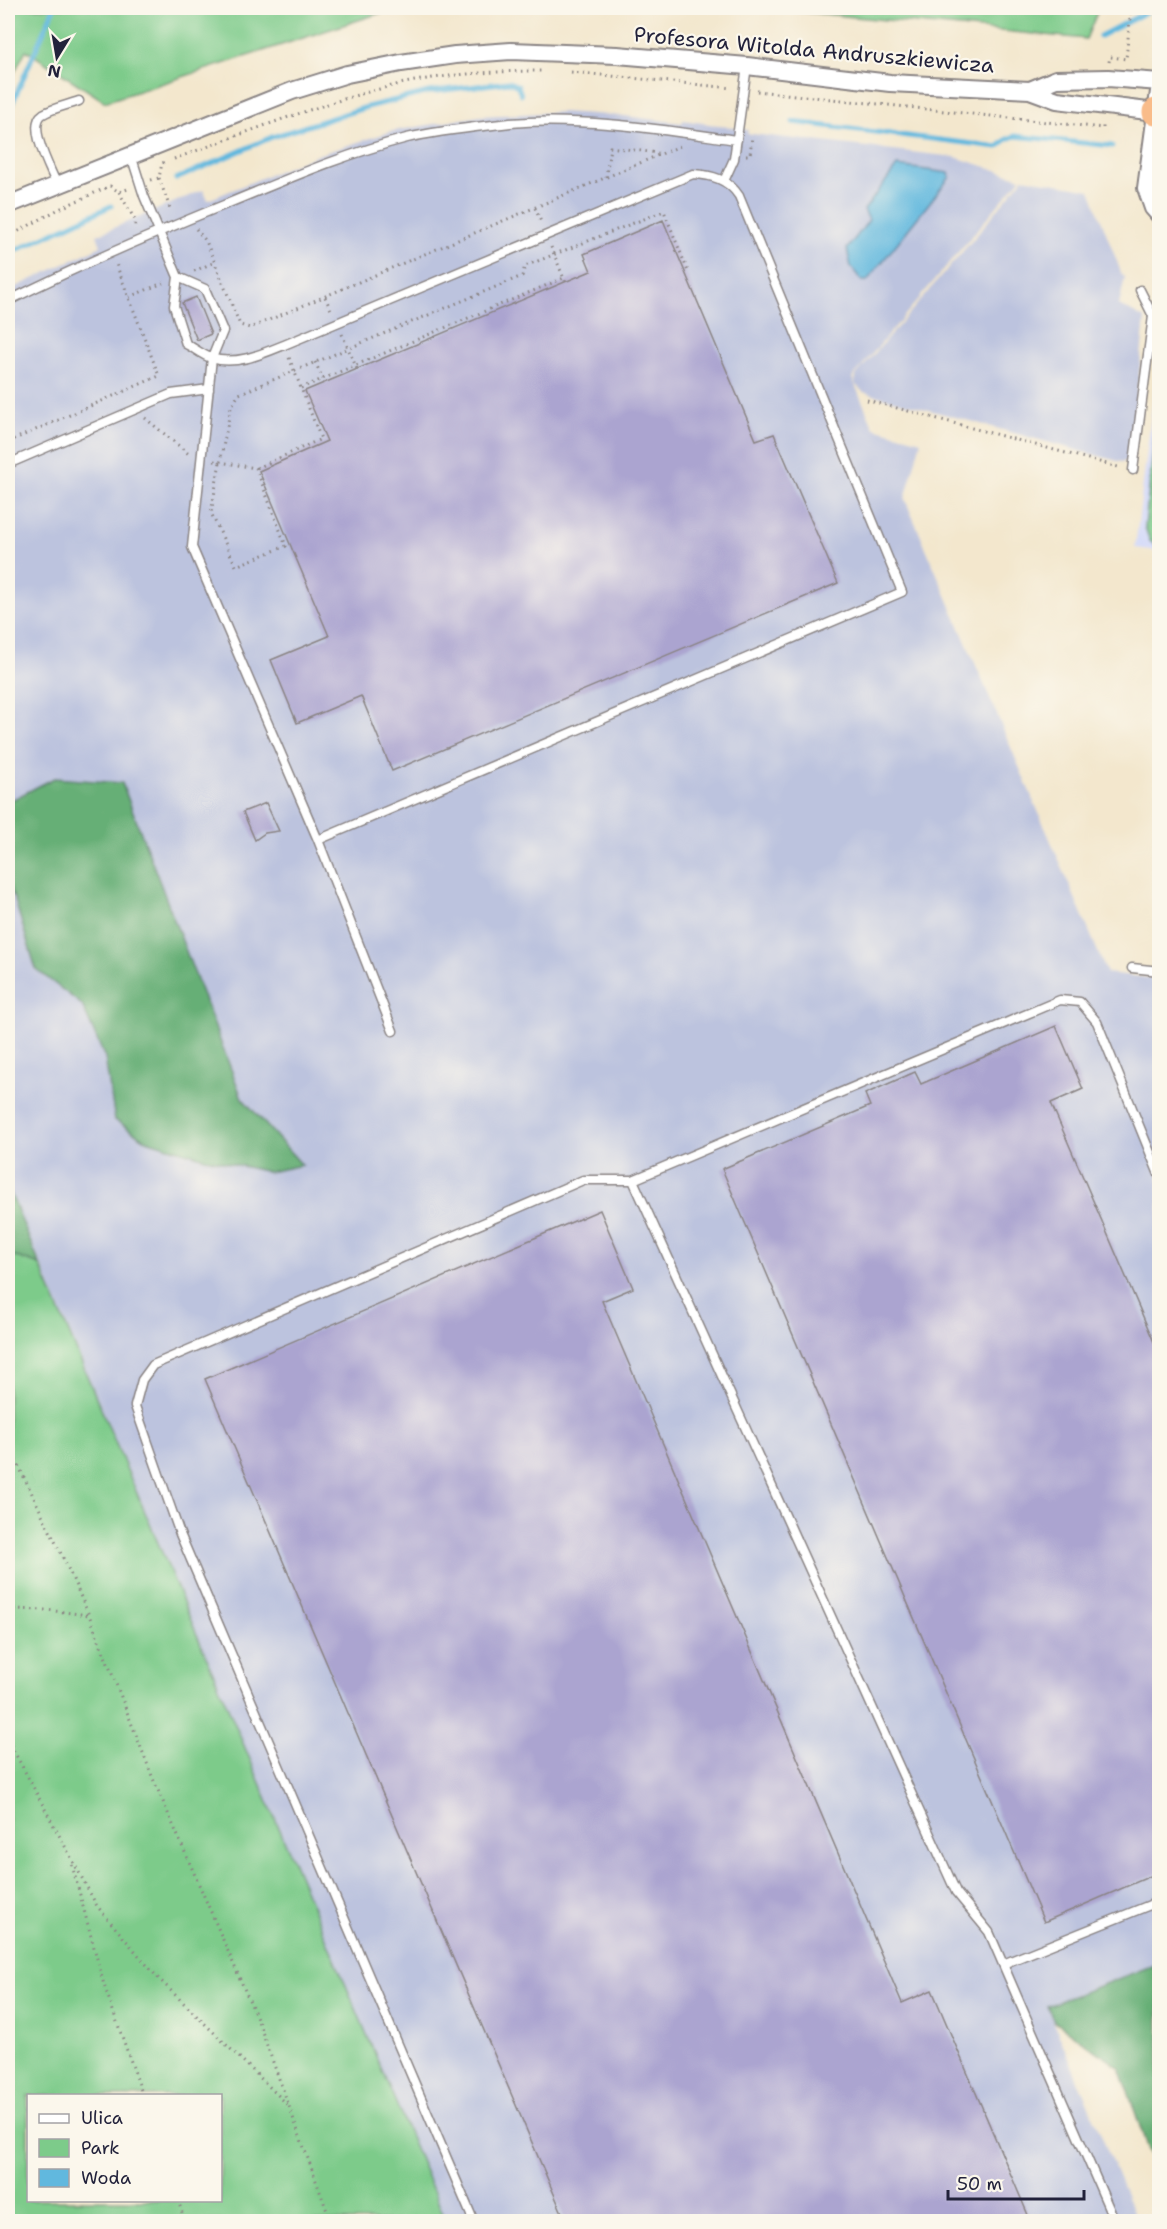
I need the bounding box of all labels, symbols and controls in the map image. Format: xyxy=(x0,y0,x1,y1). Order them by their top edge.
street label: Profesora Witolda Andruszkiewicza xyxy=(633,20,995,80)
north arrow xyxy=(27,27,87,87)
text: N xyxy=(46,60,62,83)
legend xyxy=(27,2094,222,2202)
text: Ulica xyxy=(81,2106,123,2130)
text: Park xyxy=(81,2136,120,2160)
scale bar xyxy=(948,2163,1084,2201)
text: Woda xyxy=(81,2166,131,2190)
text: 50 m xyxy=(957,2172,1002,2196)

